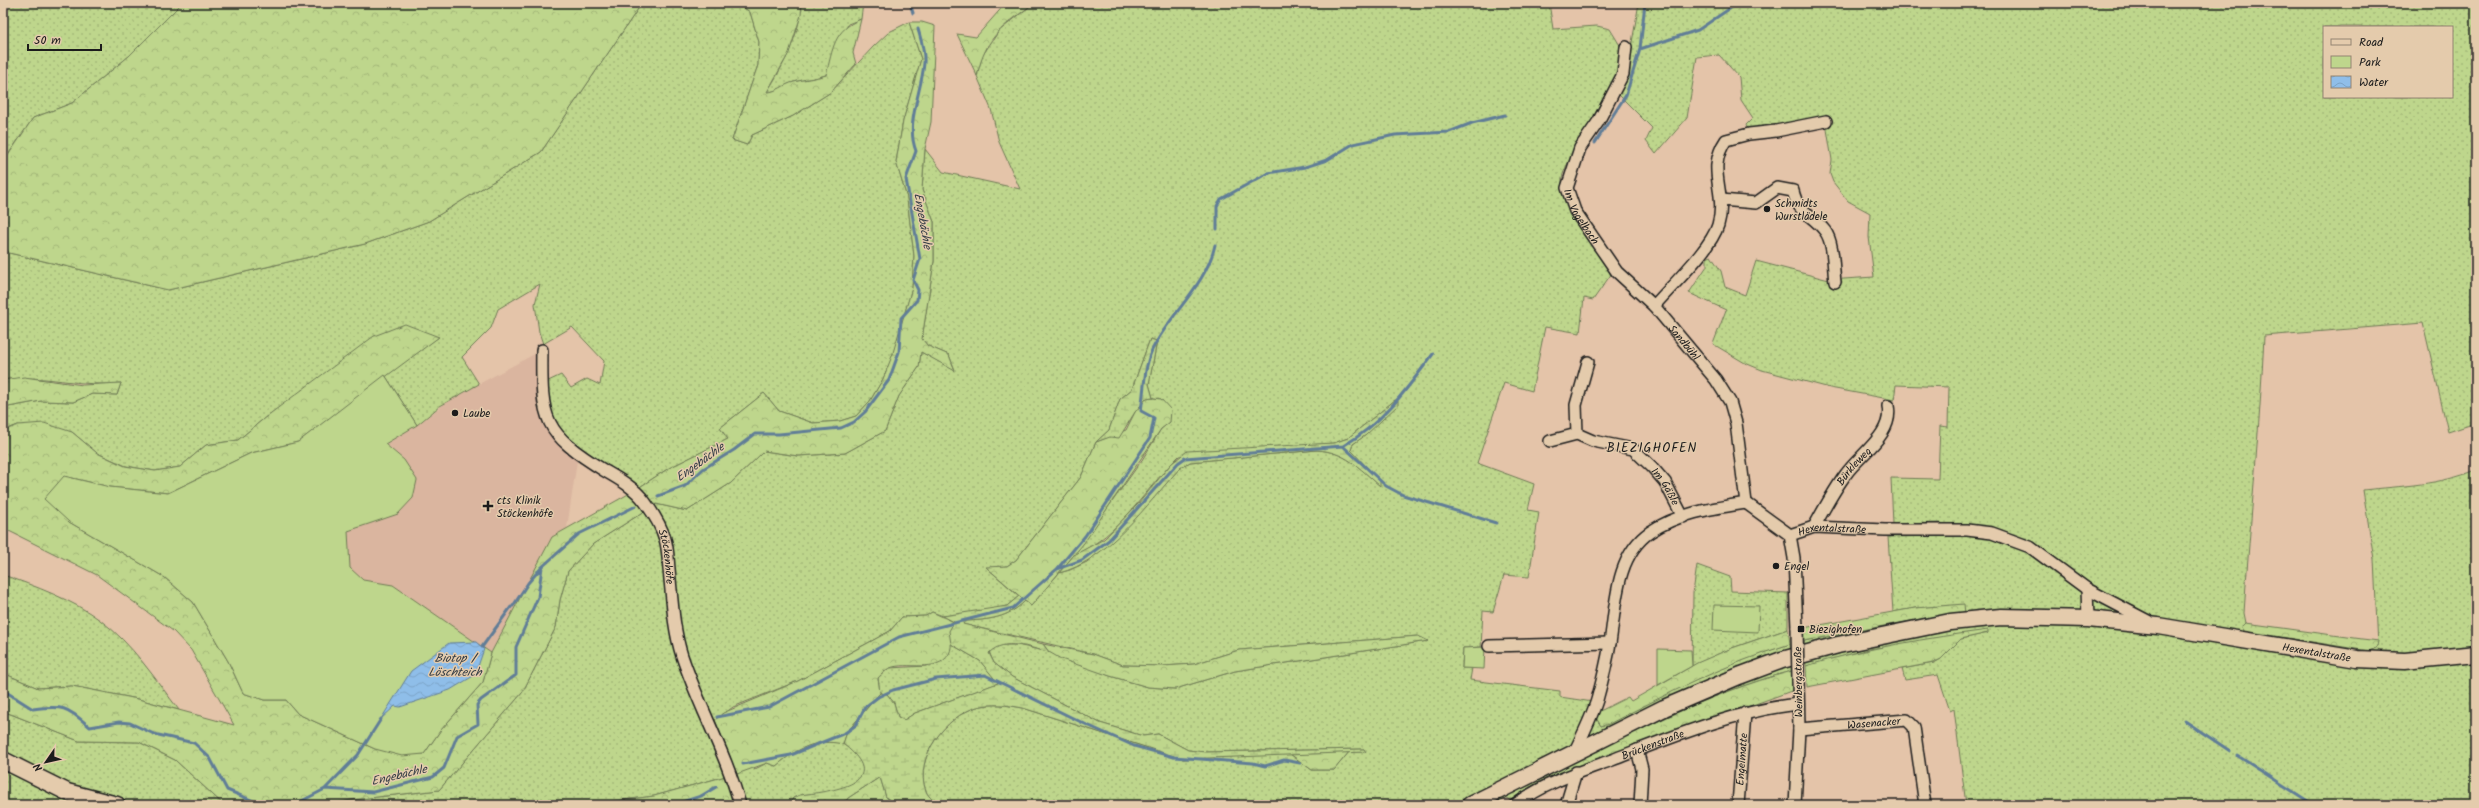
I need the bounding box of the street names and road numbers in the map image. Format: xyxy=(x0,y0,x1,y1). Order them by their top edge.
street label: Im Vogelbach xyxy=(1558,186,1604,249)
street label: Sandbühl xyxy=(1663,321,1704,365)
street label: Bürkleweg xyxy=(1832,443,1876,490)
street label: Im Gäßle xyxy=(1646,464,1684,509)
street label: Hexentalstraße xyxy=(1795,519,1867,542)
street label: Stöckenhöfe xyxy=(652,526,678,585)
street label: Hexentalstraße xyxy=(2281,639,2352,668)
street label: Weinbergstraße xyxy=(1789,646,1809,718)
street label: Wasenacker xyxy=(1847,712,1902,735)
street label: Brückenstraße xyxy=(1619,725,1687,766)
street label: Engelmatte xyxy=(1732,732,1753,786)

